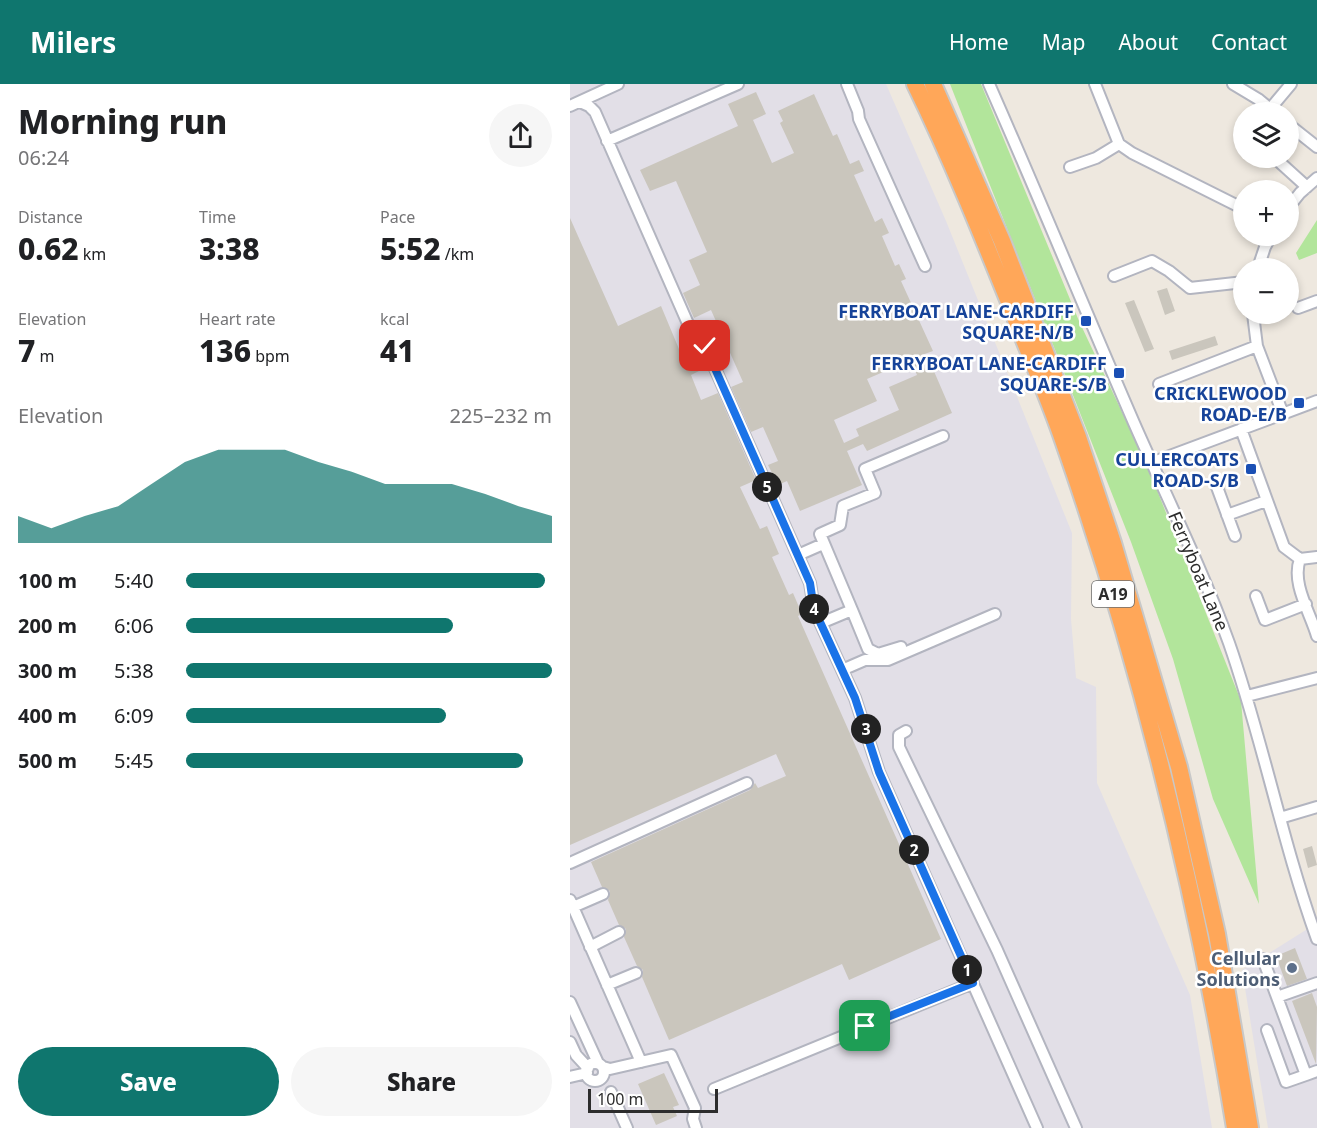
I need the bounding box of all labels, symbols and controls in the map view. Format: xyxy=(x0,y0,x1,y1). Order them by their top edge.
text: Milers xyxy=(30,23,116,61)
text: Home xyxy=(949,28,1009,56)
text: Map xyxy=(1042,28,1085,56)
text: About xyxy=(1118,28,1178,56)
text: Contact xyxy=(1211,28,1287,56)
text: Morning run xyxy=(18,99,227,144)
map controls xyxy=(1233,102,1299,324)
button: layers xyxy=(1233,102,1299,168)
button: share xyxy=(489,104,552,167)
text: 06:24 xyxy=(18,144,69,171)
button: + xyxy=(1233,180,1299,246)
text: Distance xyxy=(18,206,83,228)
text: Time xyxy=(199,206,236,228)
text: Pace xyxy=(380,206,415,228)
text: 0.62 xyxy=(18,228,79,269)
text: 3:38 xyxy=(199,228,260,269)
text: 5:52 xyxy=(380,228,441,269)
text: km xyxy=(79,243,106,265)
text: /km xyxy=(441,243,474,265)
button: − xyxy=(1233,258,1299,324)
place label: FERRYBOAT LANE-CARDIFF SQUARE-N/B xyxy=(838,299,1074,344)
text: Elevation xyxy=(18,308,86,330)
text: Heart rate xyxy=(199,308,275,330)
text: kcal xyxy=(380,308,409,330)
marker: FERRYBOAT LANE-CARDIFF SQUARE-N/B xyxy=(1079,314,1093,328)
pin xyxy=(679,320,730,371)
icon: check xyxy=(688,329,721,362)
text: 7 xyxy=(18,330,35,371)
text: 136 xyxy=(199,330,251,371)
text: 41 xyxy=(380,330,415,371)
text: m xyxy=(35,345,54,367)
text: bpm xyxy=(251,345,290,367)
place label: FERRYBOAT LANE-CARDIFF SQUARE-S/B xyxy=(871,351,1107,396)
marker: FERRYBOAT LANE-CARDIFF SQUARE-S/B xyxy=(1112,366,1126,380)
place label: CRICKLEWOOD ROAD-E/B xyxy=(1154,381,1287,426)
marker: CRICKLEWOOD ROAD-E/B xyxy=(1292,396,1306,410)
text: Elevation xyxy=(18,402,103,429)
text: 225–232 m xyxy=(449,402,552,429)
place label: CULLERCOATS ROAD-S/B xyxy=(1115,447,1239,492)
marker: CULLERCOATS ROAD-S/B xyxy=(1244,462,1258,476)
pin: 5 xyxy=(752,472,782,502)
text: 5 xyxy=(762,476,772,498)
street label: Ferryboat Lane xyxy=(1163,508,1235,634)
text: 100 m xyxy=(18,567,77,594)
text: 5:40 xyxy=(114,567,154,594)
road number: A19 xyxy=(1092,581,1134,607)
pin: 4 xyxy=(799,594,829,624)
text: 4 xyxy=(809,598,819,620)
text: 200 m xyxy=(18,612,77,639)
text: 6:06 xyxy=(114,612,154,639)
text: 300 m xyxy=(18,657,77,684)
text: 5:38 xyxy=(114,657,154,684)
text: 400 m xyxy=(18,702,77,729)
text: 6:09 xyxy=(114,702,154,729)
pin: 3 xyxy=(851,714,881,744)
text: 3 xyxy=(861,718,871,740)
text: 500 m xyxy=(18,747,77,774)
text: 5:45 xyxy=(114,747,154,774)
pin: 2 xyxy=(899,835,929,865)
text: 2 xyxy=(909,839,919,861)
place label: Cellular Solutions xyxy=(1197,946,1280,991)
pin: 1 xyxy=(952,955,982,985)
text: 1 xyxy=(962,959,972,981)
marker: Cellular Solutions xyxy=(1285,961,1299,975)
pin xyxy=(839,1000,890,1051)
icon: arrive xyxy=(848,1009,881,1042)
button: Save xyxy=(18,1047,279,1116)
button: Share xyxy=(291,1047,552,1116)
scale bar xyxy=(588,1086,718,1114)
text: 100 m xyxy=(597,1088,644,1110)

